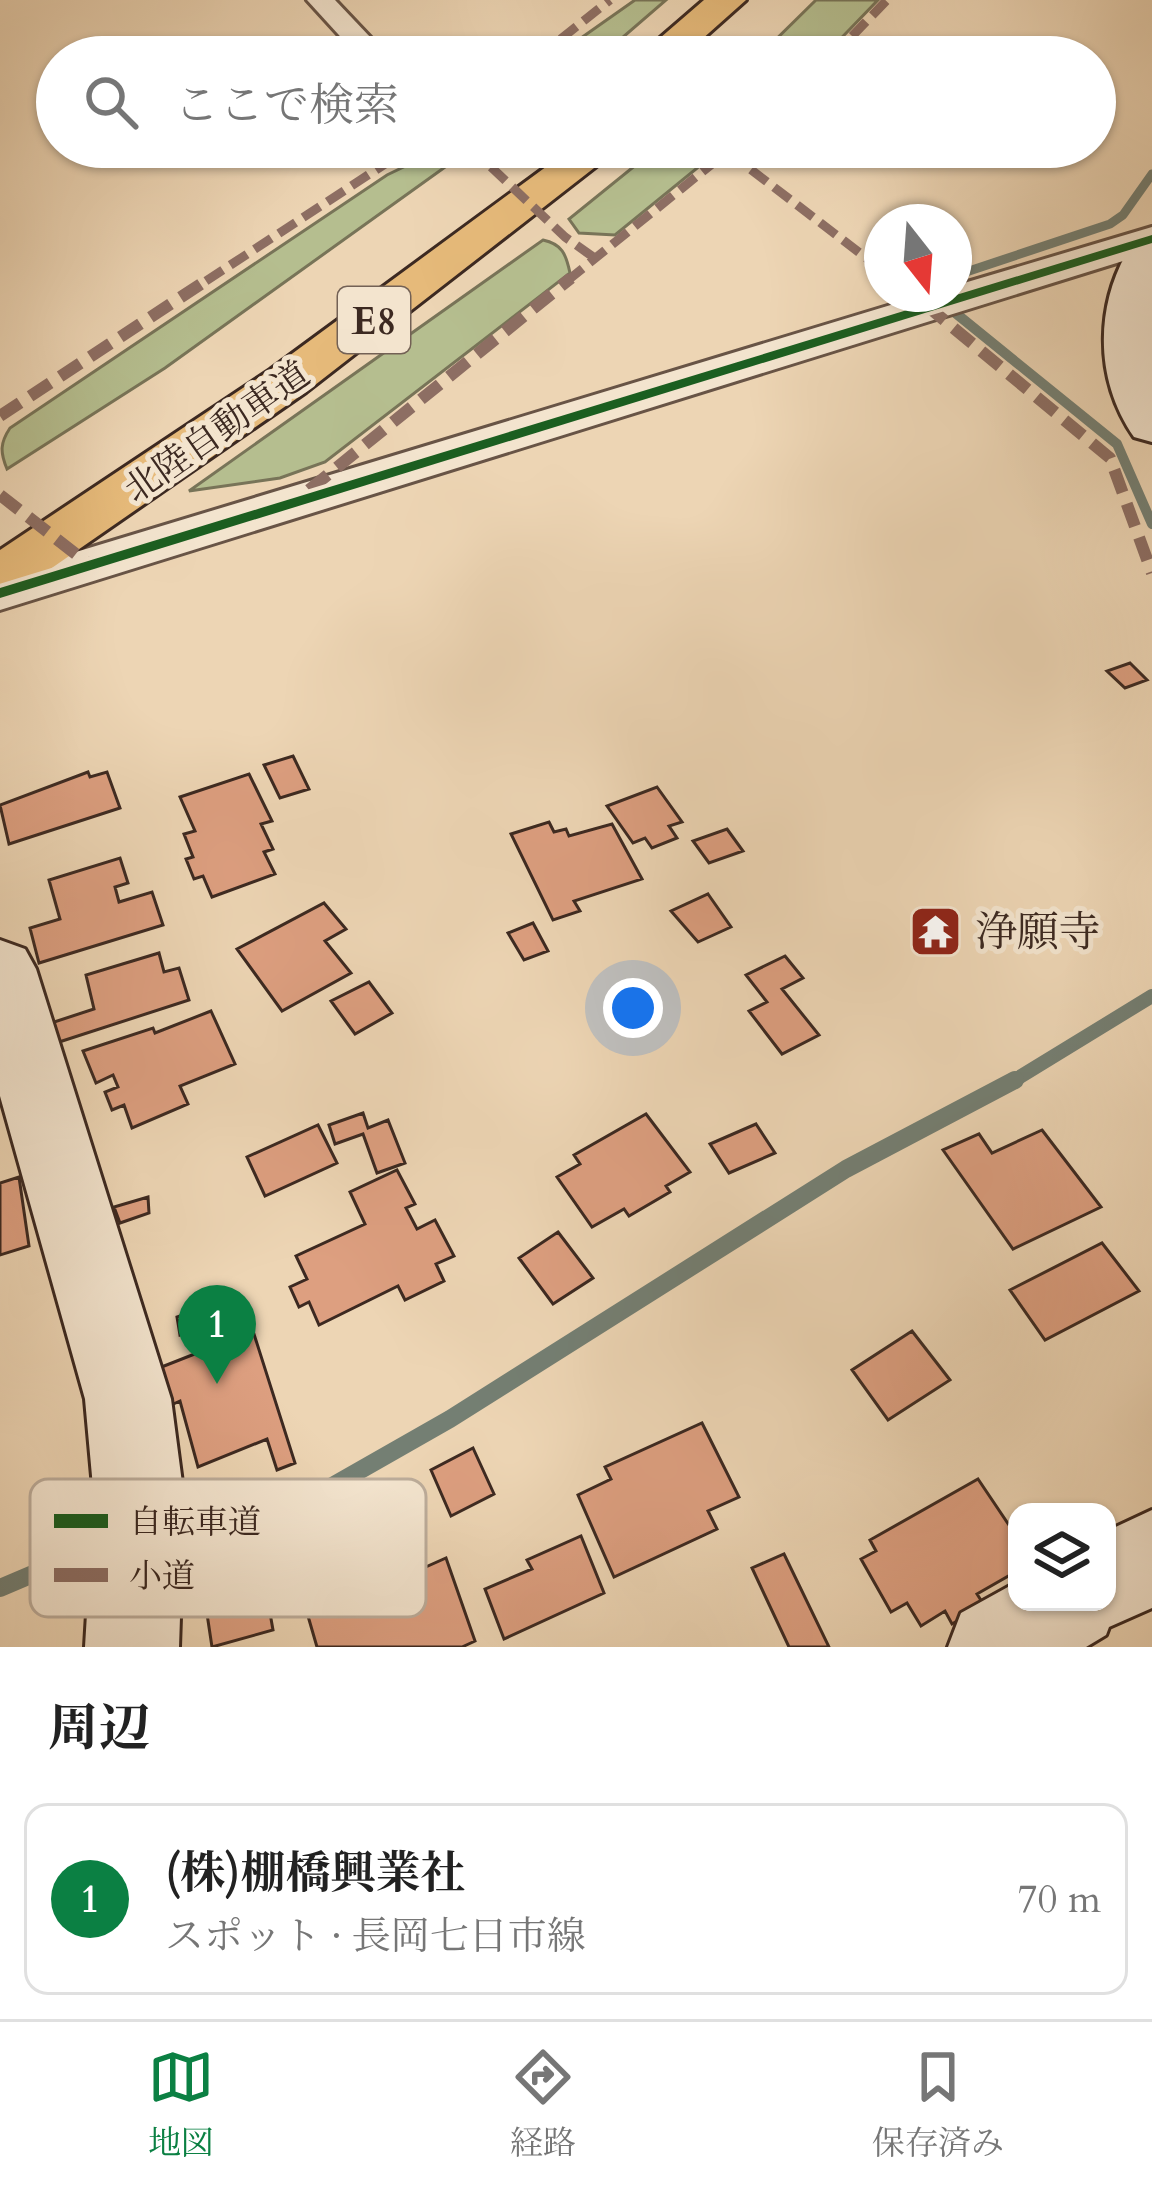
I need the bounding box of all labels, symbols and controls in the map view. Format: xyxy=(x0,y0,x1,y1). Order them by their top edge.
search box xyxy=(36,36,1116,168)
icon: search xyxy=(78,69,144,135)
text: ここで検索 xyxy=(174,75,399,136)
north arrow xyxy=(864,204,972,312)
road number: E8 xyxy=(338,287,410,353)
street label: 北陸自動車道 xyxy=(114,350,319,514)
temple icon: 浄願寺 xyxy=(908,903,964,959)
place label: 浄願寺 xyxy=(975,904,1101,961)
your location xyxy=(603,978,663,1038)
pin: 1 xyxy=(178,1285,256,1384)
legend xyxy=(30,1479,426,1617)
text: 自転車道 xyxy=(129,1500,261,1545)
map controls xyxy=(1008,1503,1116,1611)
button: layers xyxy=(1008,1503,1116,1611)
text: 小道 xyxy=(129,1554,195,1599)
text: 周辺 xyxy=(48,1694,150,1764)
text: (株)棚橋興業社 xyxy=(165,1843,466,1904)
text: 1 xyxy=(80,1873,100,1926)
text: 70 m xyxy=(1018,1873,1101,1926)
text: スポット · 長岡七日市線 xyxy=(165,1910,586,1963)
tab: 地図 xyxy=(148,2044,214,2166)
tab: 経路 xyxy=(510,2044,576,2166)
tab: 保存済み xyxy=(872,2044,1004,2166)

